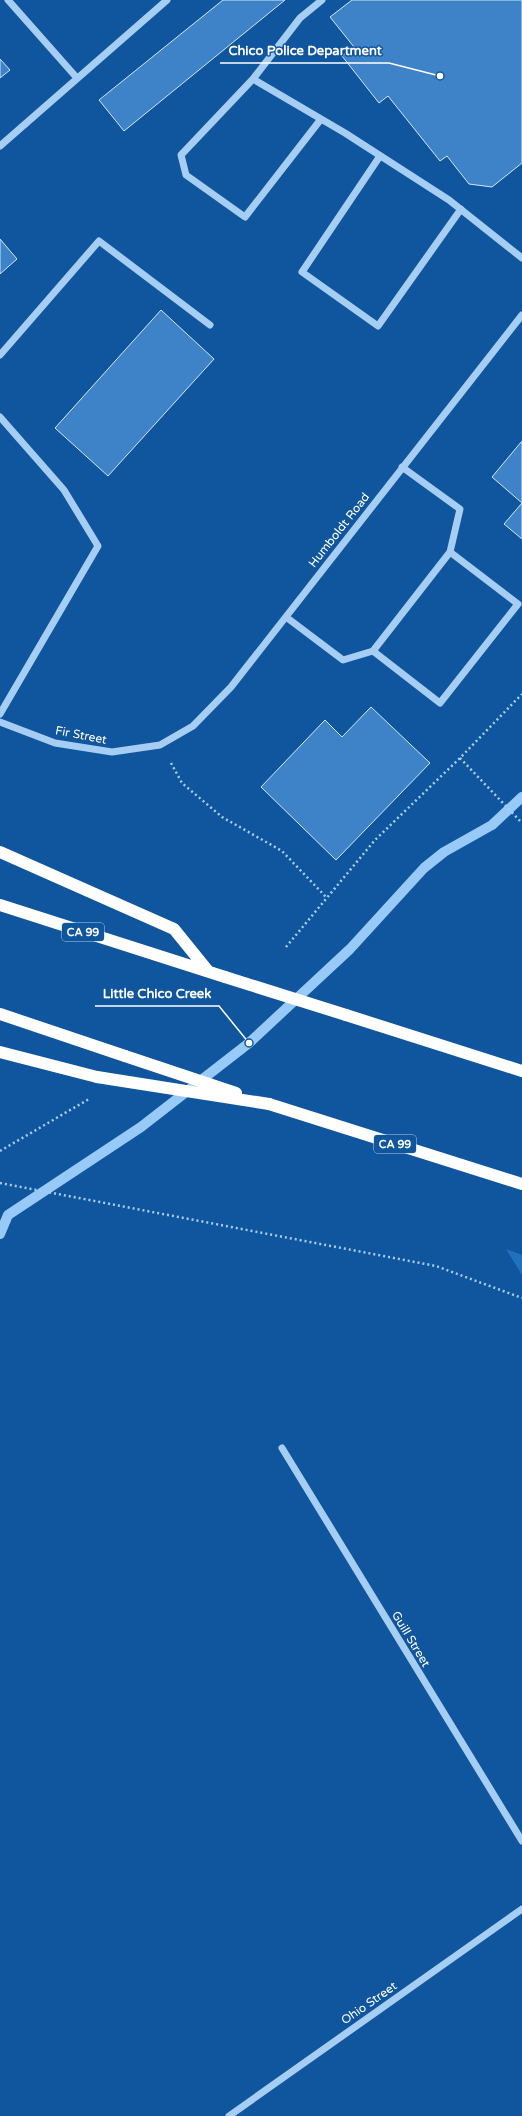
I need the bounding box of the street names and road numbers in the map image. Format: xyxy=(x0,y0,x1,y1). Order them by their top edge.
street label: Humboldt Road xyxy=(306,490,372,570)
street label: Fir Street xyxy=(54,723,108,747)
road number: CA 99 xyxy=(62,923,104,941)
road number: CA 99 xyxy=(374,1135,416,1153)
street label: Guill Street xyxy=(389,1608,433,1670)
street label: Ohio Street xyxy=(339,1978,400,2027)

